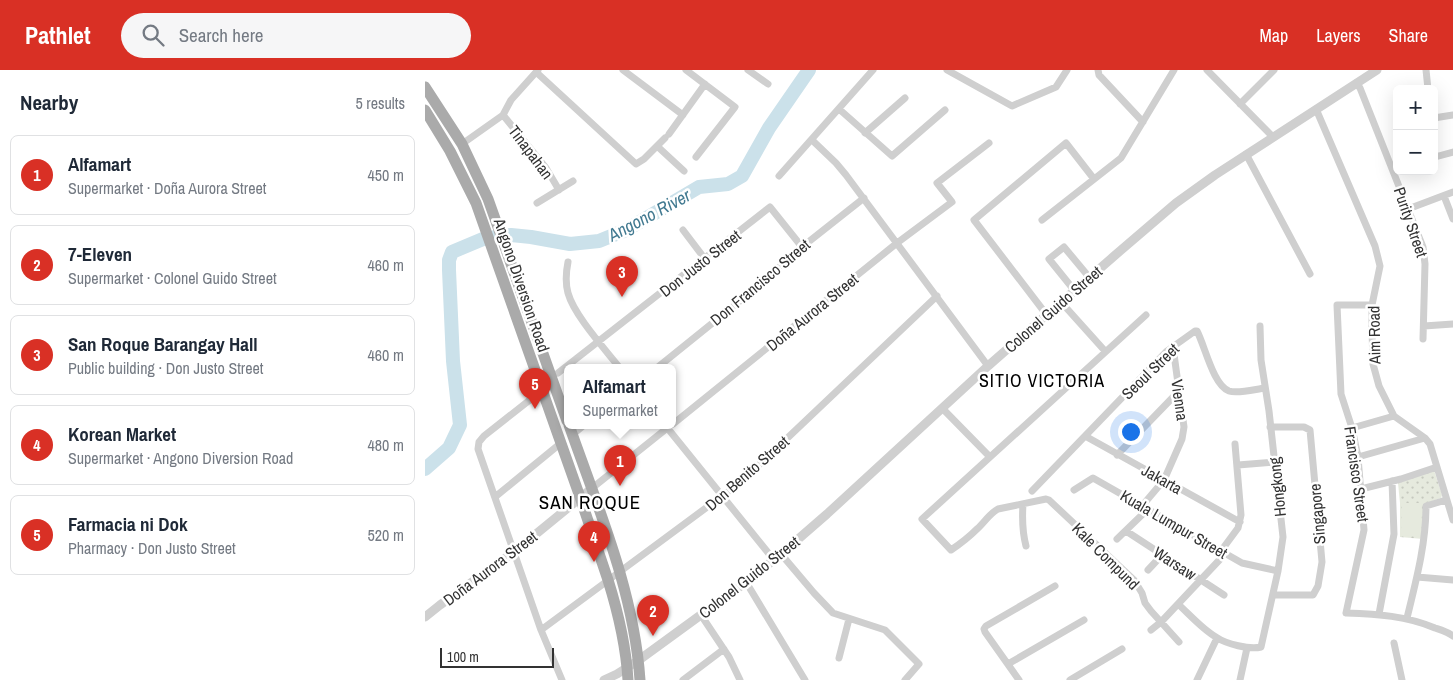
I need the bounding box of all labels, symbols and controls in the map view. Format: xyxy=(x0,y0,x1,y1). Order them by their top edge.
search box xyxy=(121,13,471,58)
text: Pathlet xyxy=(25,19,91,51)
icon: search xyxy=(139,21,167,49)
text: Search here xyxy=(179,22,264,48)
text: Map xyxy=(1260,23,1288,48)
text: Layers xyxy=(1316,23,1361,48)
text: Share xyxy=(1389,23,1428,48)
map controls xyxy=(1393,85,1438,175)
button: + xyxy=(1393,85,1438,130)
text: Nearby xyxy=(20,88,78,117)
text: 5 results xyxy=(355,92,405,114)
street label: Tinapahan xyxy=(503,120,559,184)
button: − xyxy=(1393,130,1438,175)
text: Alfamart xyxy=(68,151,131,177)
text: 1 xyxy=(33,164,41,186)
text: 450 m xyxy=(368,164,404,186)
text: Supermarket · Doña Aurora Street xyxy=(68,177,266,199)
water label: Angono River xyxy=(602,182,696,248)
street label: Purity Street xyxy=(1389,184,1433,260)
street label: Angono Diversion Road xyxy=(488,214,555,355)
street label: Don Justo Street xyxy=(655,224,746,302)
street label: Don Francisco Street xyxy=(705,234,815,330)
text: 7-Eleven xyxy=(68,241,132,267)
text: 2 xyxy=(33,254,41,276)
text: 460 m xyxy=(368,254,404,276)
pin: 3 xyxy=(606,256,638,297)
street label: Colonel Guido Street xyxy=(1000,260,1107,357)
text: Supermarket · Colonel Guido Street xyxy=(68,267,277,289)
street label: Doña Aurora Street xyxy=(761,268,863,356)
street label: Aim Road xyxy=(1362,306,1386,365)
text: San Roque Barangay Hall xyxy=(68,331,258,357)
street label: Seoul Street xyxy=(1116,338,1184,404)
text: 3 xyxy=(33,344,41,366)
text: 460 m xyxy=(368,344,404,366)
text: Public building · Don Justo Street xyxy=(68,357,263,379)
popup xyxy=(564,364,676,429)
pin: 5 xyxy=(519,368,551,409)
district label: SITIO VICTORIA xyxy=(979,368,1105,393)
text: Alfamart xyxy=(582,373,646,399)
street label: Vienna xyxy=(1166,378,1194,423)
text: Supermarket xyxy=(582,399,658,421)
your location xyxy=(1118,419,1144,445)
text: Korean Market xyxy=(68,421,176,447)
street label: Francisco Street xyxy=(1339,425,1375,524)
street label: Don Benito Street xyxy=(700,430,794,516)
text: 4 xyxy=(33,434,41,456)
text: 480 m xyxy=(368,434,404,456)
pin: 1 xyxy=(604,445,636,486)
text: Supermarket · Angono Diversion Road xyxy=(68,447,293,469)
street label: Hongkong xyxy=(1263,455,1291,518)
street label: Jakarta xyxy=(1138,459,1187,499)
street label: Singapore xyxy=(1303,483,1331,545)
street label: Kuala Lumpur Street xyxy=(1116,484,1232,564)
district label: SAN ROQUE xyxy=(539,489,641,515)
text: Farmacia ni Dok xyxy=(68,511,188,537)
street label: Kale Compund xyxy=(1068,518,1144,594)
pin: 4 xyxy=(578,521,610,562)
text: 5 xyxy=(33,524,41,546)
text: 520 m xyxy=(368,524,404,546)
street label: Doña Aurora Street xyxy=(439,525,542,611)
street label: Colonel Guido Street xyxy=(694,530,804,623)
text: Pharmacy · Don Justo Street xyxy=(68,537,236,559)
street label: Warsaw xyxy=(1149,541,1201,585)
pin: 2 xyxy=(637,595,669,636)
scale bar xyxy=(440,645,554,668)
text: 100 m xyxy=(447,648,479,666)

